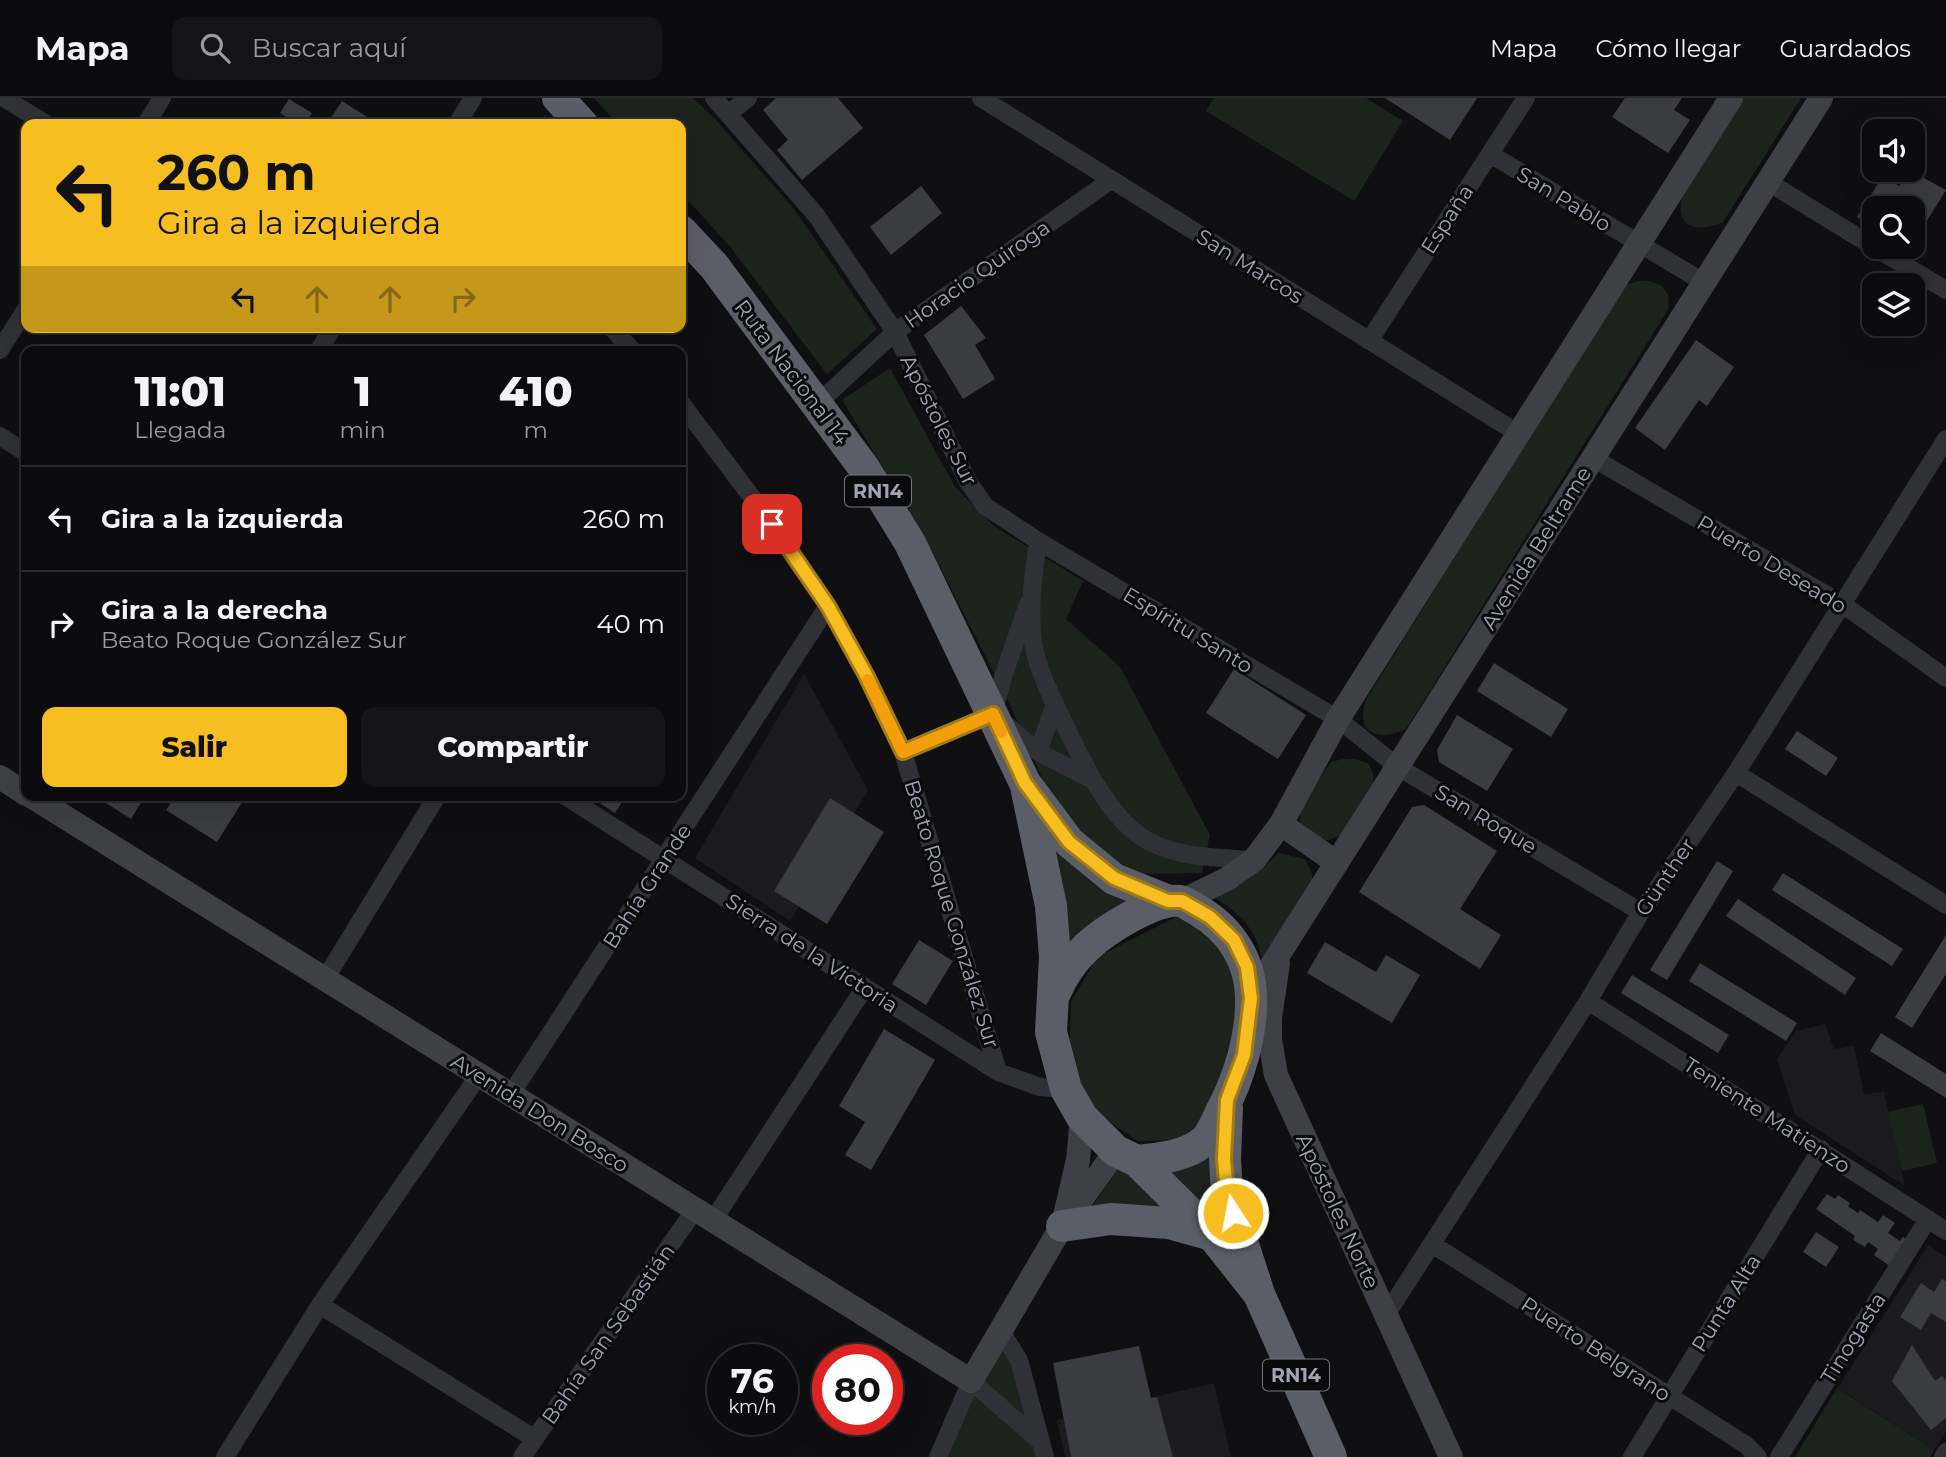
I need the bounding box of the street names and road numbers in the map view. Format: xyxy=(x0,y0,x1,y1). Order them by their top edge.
street label: San Pablo xyxy=(1512,161,1616,237)
street label: España xyxy=(1415,180,1479,258)
street label: Horacio Quiroga xyxy=(900,215,1054,333)
street label: San Marcos xyxy=(1192,223,1308,309)
street label: Ruta Nacional 14 xyxy=(730,295,855,449)
street label: Apóstoles Sur xyxy=(895,350,983,490)
street label: Avenida Beltrame xyxy=(1476,462,1596,634)
road number: RN14 xyxy=(845,476,911,506)
street label: Puerto Deseado xyxy=(1693,510,1851,618)
street label: Espíritu Santo xyxy=(1119,582,1257,678)
street label: Beato Roque González Sur xyxy=(899,777,1005,1051)
street label: San Roque xyxy=(1431,779,1541,859)
street label: Bahía Grande xyxy=(597,819,697,953)
street label: Günther xyxy=(1630,833,1700,921)
street label: Sierra de la Victoria xyxy=(721,888,903,1018)
street label: Avenida Don Bosco xyxy=(447,1048,633,1178)
street label: Teniente Matienzo xyxy=(1679,1052,1855,1178)
street label: Apóstoles Norte xyxy=(1291,1130,1385,1292)
street label: Bahía San Sebastián xyxy=(536,1239,680,1429)
street label: Punta Alta xyxy=(1686,1250,1766,1356)
street label: Tinogasta xyxy=(1815,1288,1891,1388)
street label: Puerto Belgrano xyxy=(1517,1291,1675,1407)
road number: RN14 xyxy=(1263,1359,1329,1390)

